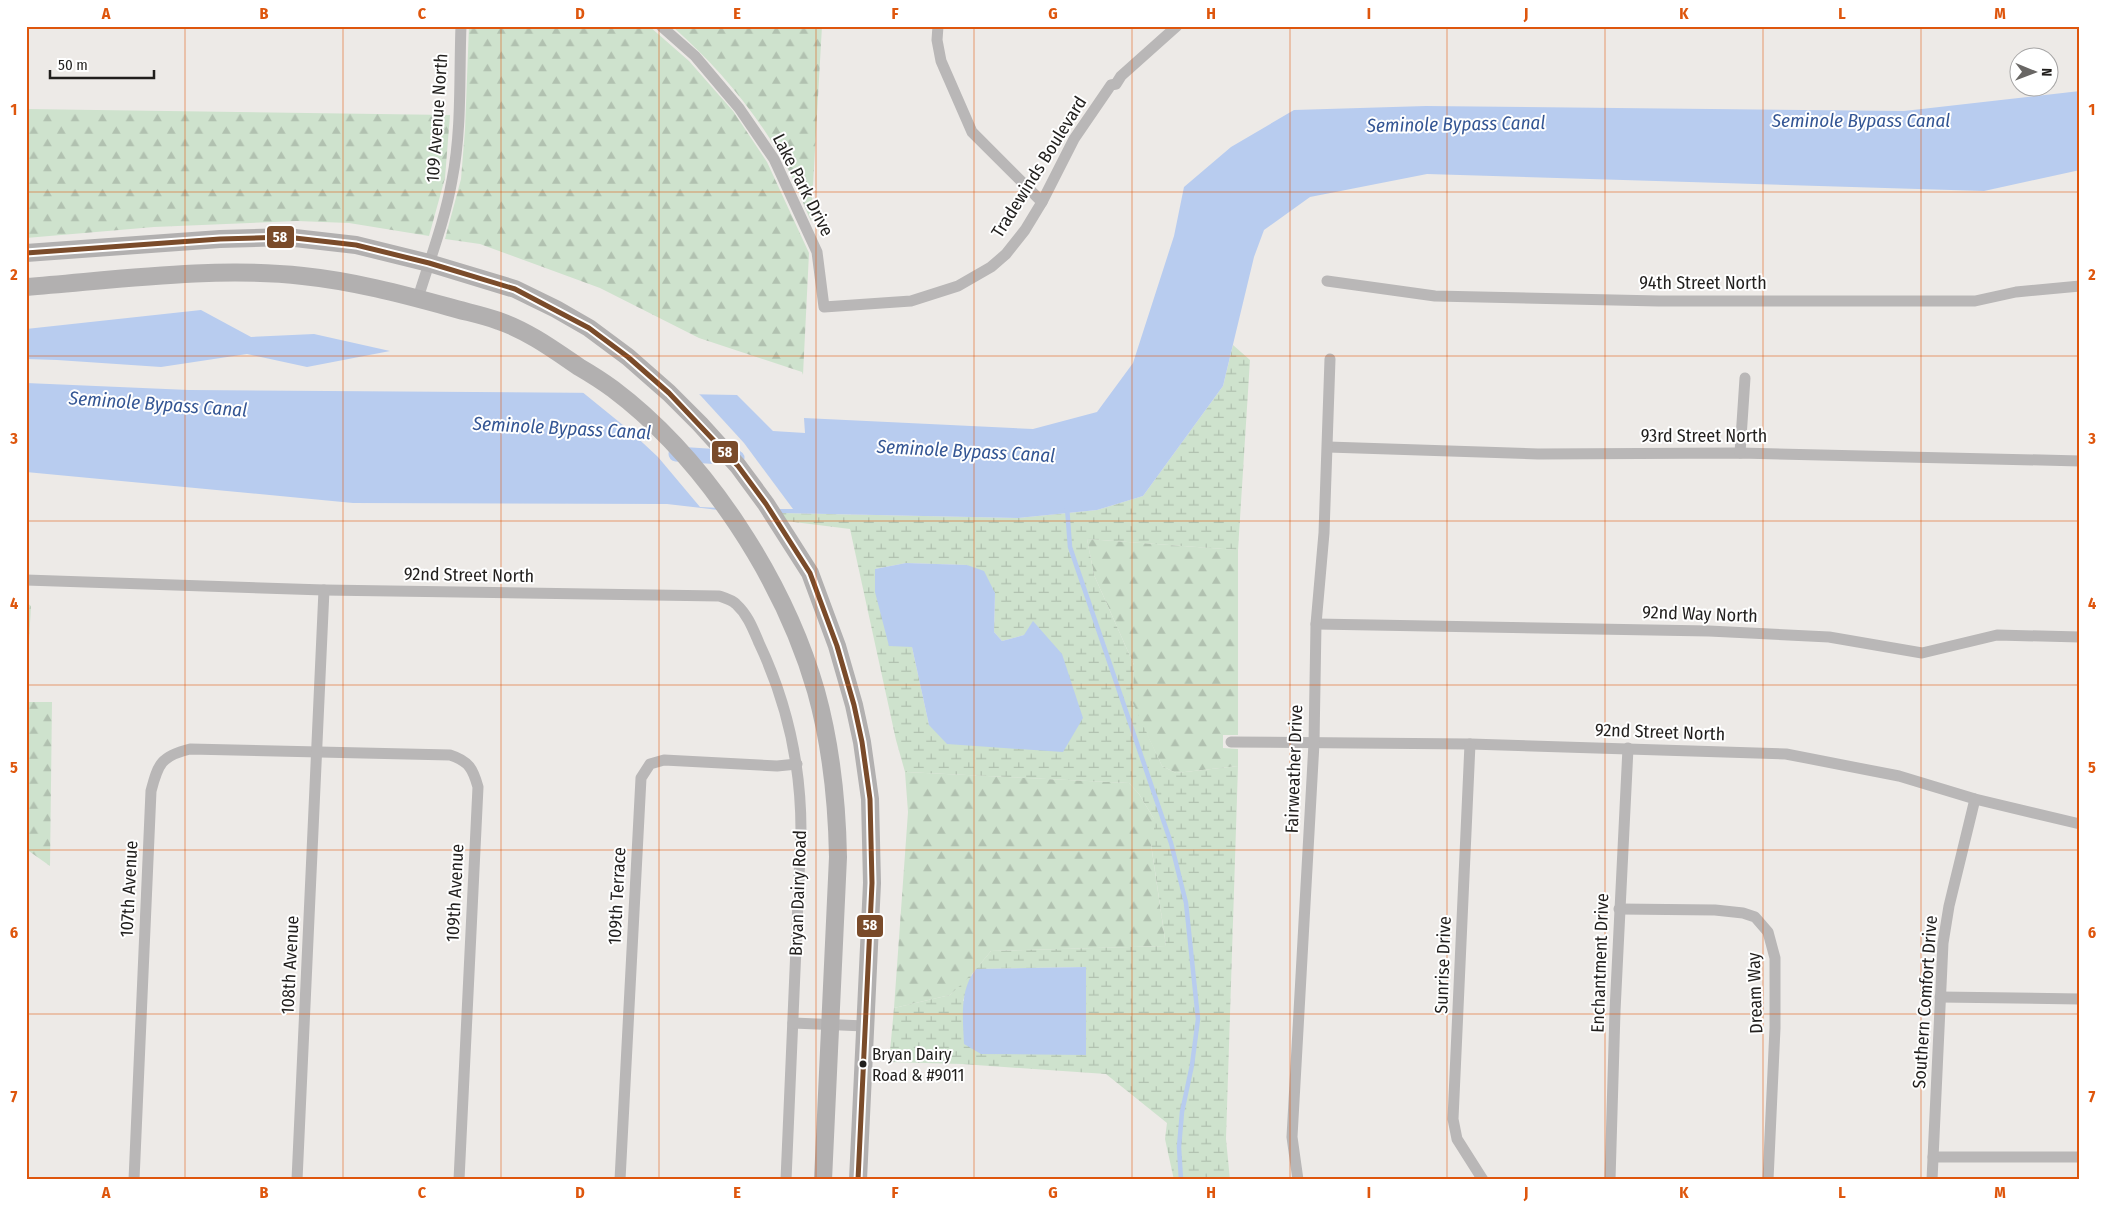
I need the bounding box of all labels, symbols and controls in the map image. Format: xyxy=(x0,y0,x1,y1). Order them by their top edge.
text: A xyxy=(101,4,111,23)
text: B xyxy=(260,4,269,23)
text: C xyxy=(418,4,427,23)
text: D xyxy=(575,4,585,23)
text: E xyxy=(733,4,741,23)
text: F xyxy=(891,4,899,23)
text: G xyxy=(1048,4,1058,23)
text: H xyxy=(1206,4,1216,23)
text: I xyxy=(1367,4,1371,23)
text: J xyxy=(1523,4,1528,23)
text: K xyxy=(1679,4,1689,23)
text: L xyxy=(1838,4,1846,23)
text: M xyxy=(1994,4,2006,23)
scale bar xyxy=(50,48,154,80)
north arrow xyxy=(2008,48,2058,98)
street label: 109 Avenue North xyxy=(422,53,452,183)
text: 50 m xyxy=(58,56,88,74)
text: N xyxy=(2038,68,2055,77)
street label: Tradewinds Boulevard xyxy=(987,92,1091,242)
text: 1 xyxy=(11,100,17,119)
text: 1 xyxy=(2089,100,2095,119)
water label: Seminole Bypass Canal xyxy=(1771,109,1950,132)
water label: Seminole Bypass Canal xyxy=(1366,111,1545,137)
street label: Lake Park Drive xyxy=(768,130,838,240)
line badge: 58 xyxy=(266,225,295,249)
text: 58 xyxy=(273,229,288,246)
text: 2 xyxy=(9,265,18,284)
text: 2 xyxy=(2087,265,2096,284)
street label: 94th Street North xyxy=(1639,272,1767,294)
water label: Seminole Bypass Canal xyxy=(67,386,248,422)
water label: Seminole Bypass Canal xyxy=(471,412,652,444)
street label: 93rd Street North xyxy=(1641,425,1767,447)
text: 3 xyxy=(9,429,18,448)
text: 3 xyxy=(2087,429,2096,448)
water label: Seminole Bypass Canal xyxy=(875,435,1056,467)
line badge: 58 xyxy=(711,440,739,464)
text: 58 xyxy=(718,444,733,461)
street label: 92nd Street North xyxy=(404,563,534,587)
text: 4 xyxy=(10,594,18,613)
text: 4 xyxy=(2088,594,2096,613)
street label: 92nd Way North xyxy=(1642,601,1758,627)
street label: Fairweather Drive xyxy=(1281,704,1307,834)
street label: 92nd Street North xyxy=(1595,719,1725,745)
text: 5 xyxy=(10,758,18,777)
text: 5 xyxy=(2088,758,2096,777)
street label: Bryan Dairy Road xyxy=(785,830,811,956)
street label: 107th Avenue xyxy=(115,840,143,938)
street label: 109th Avenue xyxy=(441,843,469,943)
street label: 109th Terrace xyxy=(603,846,631,945)
street label: Enchantment Drive xyxy=(1587,893,1613,1033)
line badge: 58 xyxy=(856,914,884,938)
street label: 108th Avenue xyxy=(276,915,304,1015)
street label: Southern Comfort Drive xyxy=(1908,915,1942,1089)
street label: Sunrise Drive xyxy=(1430,916,1456,1014)
text: 58 xyxy=(863,917,878,934)
text: 6 xyxy=(10,923,18,942)
text: 6 xyxy=(2088,923,2096,942)
street label: Dream Way xyxy=(1743,952,1767,1034)
place label: Bryan Dairy Road & #9011 xyxy=(872,1044,964,1086)
marker: Bryan Dairy Road & #9011 xyxy=(858,1059,868,1069)
text: 7 xyxy=(11,1087,18,1106)
text: 7 xyxy=(2089,1087,2096,1106)
text: A xyxy=(101,1183,111,1202)
text: B xyxy=(260,1183,269,1202)
text: C xyxy=(418,1183,427,1202)
text: D xyxy=(575,1183,585,1202)
text: E xyxy=(733,1183,741,1202)
text: F xyxy=(891,1183,899,1202)
text: G xyxy=(1048,1183,1058,1202)
text: H xyxy=(1206,1183,1216,1202)
text: I xyxy=(1367,1183,1371,1202)
text: J xyxy=(1523,1183,1528,1202)
text: K xyxy=(1679,1183,1689,1202)
text: L xyxy=(1838,1183,1846,1202)
text: M xyxy=(1994,1183,2006,1202)

